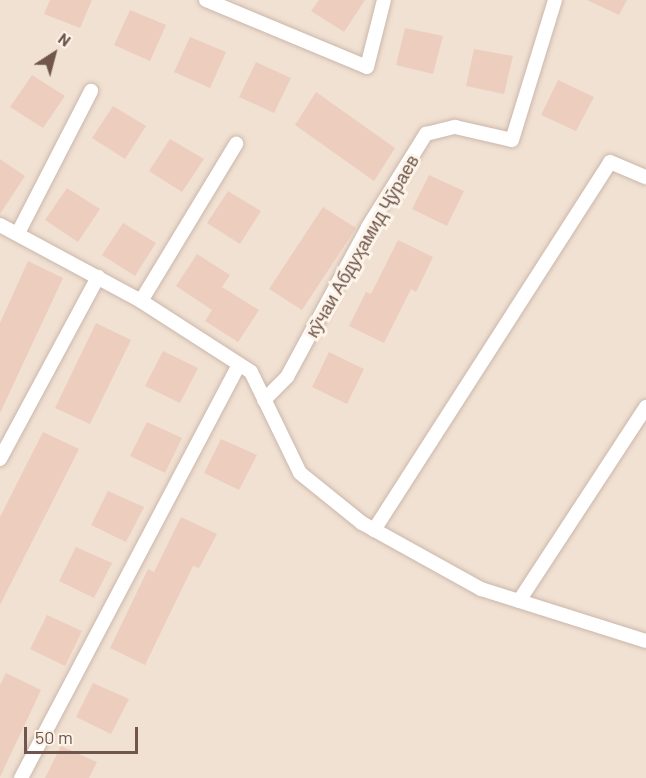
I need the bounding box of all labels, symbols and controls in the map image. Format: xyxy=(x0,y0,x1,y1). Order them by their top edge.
north arrow xyxy=(24,24,84,84)
text: N xyxy=(55,28,75,50)
street label: кӯчаи Абдуҳамид Ҷӯраев xyxy=(301,151,423,341)
scale bar xyxy=(27,715,141,753)
text: 50 m xyxy=(35,726,73,748)

